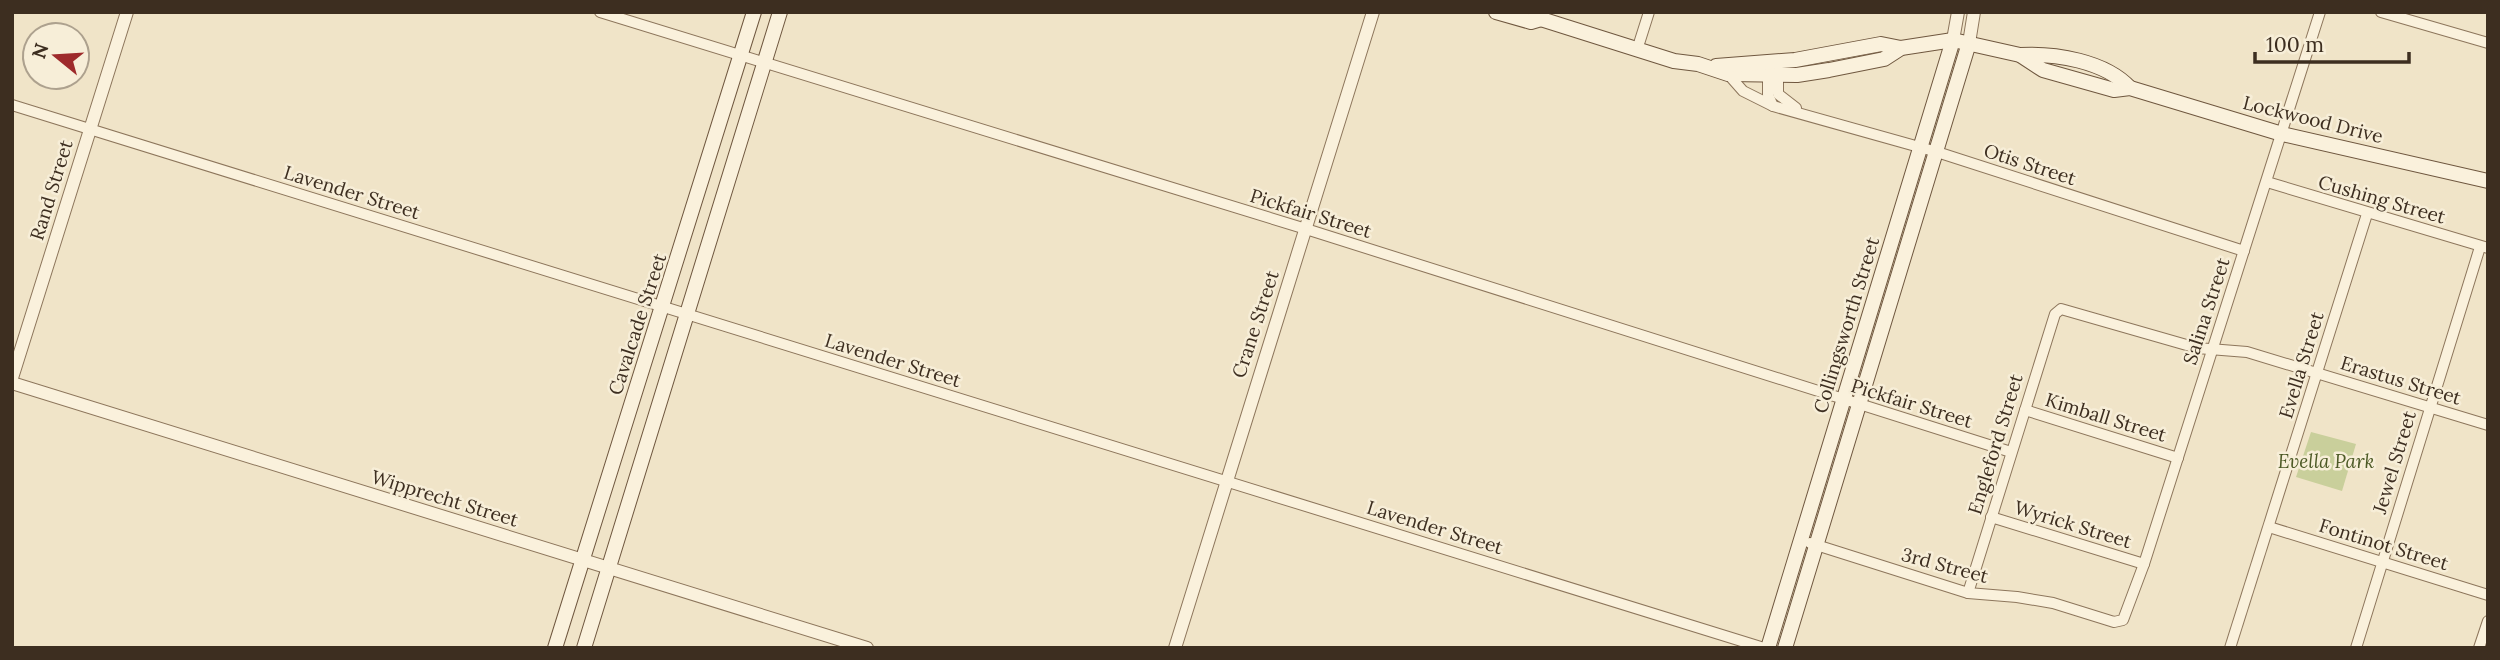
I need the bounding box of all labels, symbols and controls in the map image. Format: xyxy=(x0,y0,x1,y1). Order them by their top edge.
north arrow xyxy=(21,21,91,91)
scale bar xyxy=(2255,21,2409,65)
text: 100 m xyxy=(2266,31,2324,58)
text: N xyxy=(26,40,54,61)
street label: Lockwood Drive xyxy=(2240,90,2386,148)
street label: Rand Street xyxy=(24,136,78,243)
street label: Otis Street xyxy=(1981,138,2080,190)
street label: Lavender Street xyxy=(281,160,424,224)
street label: Cushing Street xyxy=(2316,169,2449,229)
street label: Pickfair Street xyxy=(1247,183,1375,243)
street label: Collingsworth Street xyxy=(1808,233,1884,416)
street label: Cavalcade Street xyxy=(603,249,671,398)
street label: Salina Street xyxy=(2177,254,2235,368)
street label: Crane Street xyxy=(1226,266,1284,381)
street label: Evella Street xyxy=(2273,308,2329,421)
street label: Lavender Street xyxy=(822,328,965,392)
street label: Erastus Street xyxy=(2338,350,2465,410)
street label: Engleford Street xyxy=(1962,370,2028,517)
street label: Pickfair Street xyxy=(1848,373,1976,433)
street label: Kimball Street xyxy=(2043,387,2170,447)
street label: Jewel Street xyxy=(2367,407,2421,517)
park label: Evella Park xyxy=(2278,449,2374,473)
street label: Wipprecht Street xyxy=(369,464,522,532)
street label: Lavender Street xyxy=(1364,495,1507,559)
street label: Wyrick Street xyxy=(2011,495,2135,553)
street label: Fontinot Street xyxy=(2316,513,2452,575)
street label: 3rd Street xyxy=(1899,542,1992,588)

